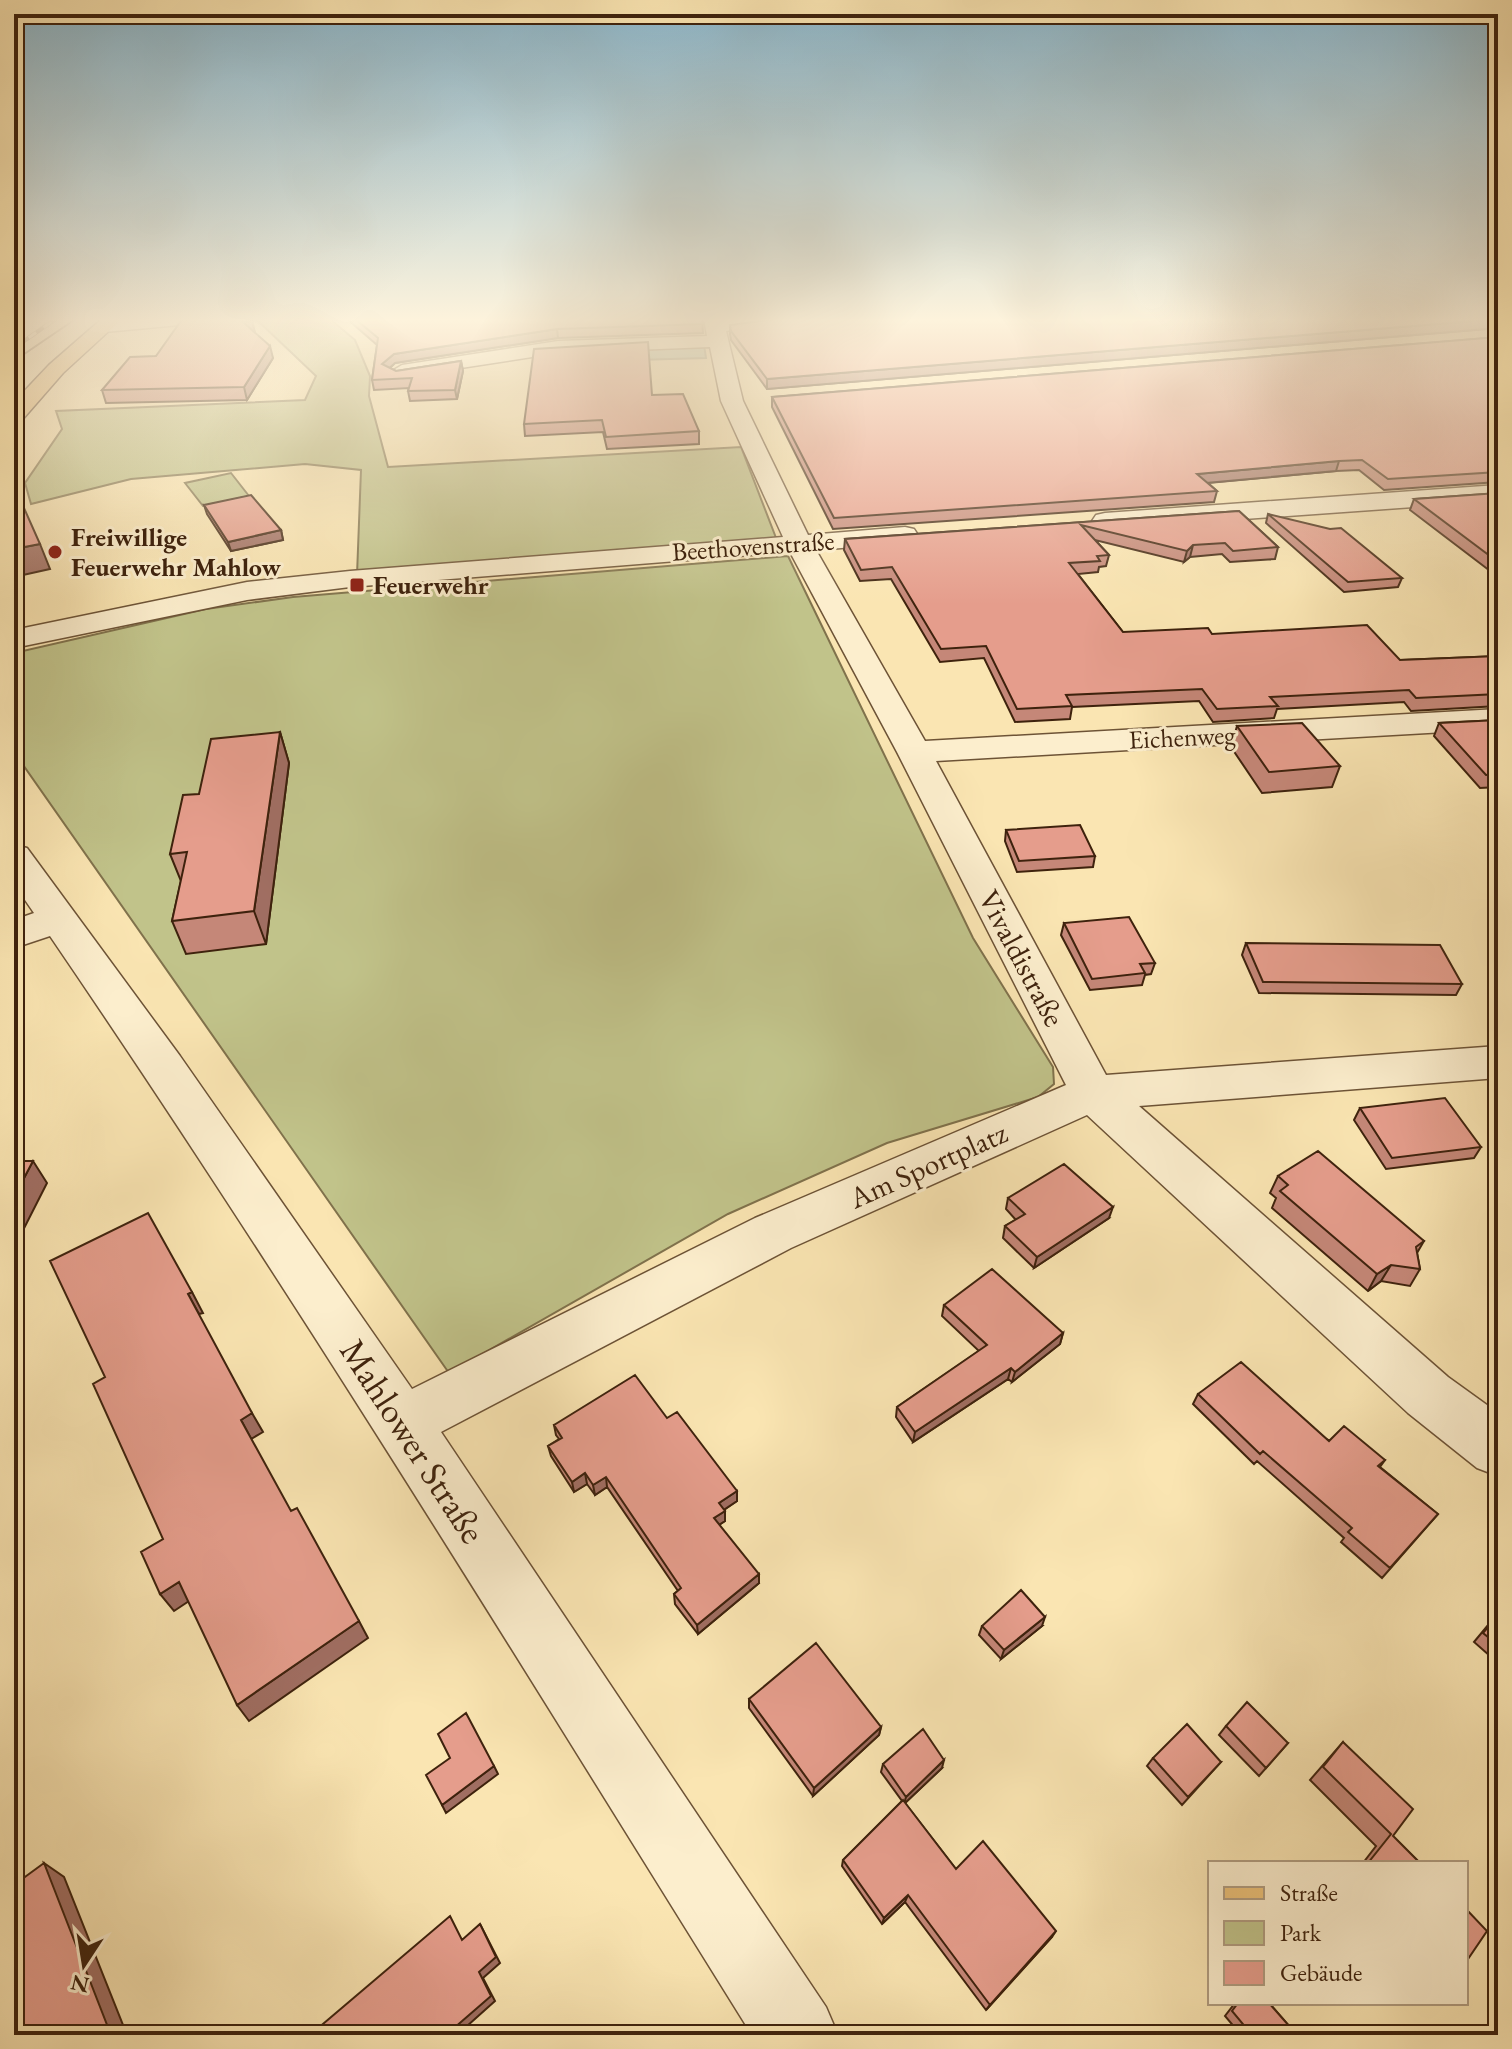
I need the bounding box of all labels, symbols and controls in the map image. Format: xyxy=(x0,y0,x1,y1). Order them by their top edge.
place label: Freiwillige Feuerwehr Mahlow xyxy=(71,520,282,584)
street label: Beethovenstraße xyxy=(671,523,835,569)
marker: Freiwillige Feuerwehr Mahlow xyxy=(46,543,64,561)
place label: Feuerwehr xyxy=(373,568,489,602)
marker: Feuerwehr xyxy=(348,576,366,594)
street label: Eichenweg xyxy=(1128,717,1237,757)
street label: Vivaldistraße xyxy=(970,883,1074,1033)
street label: Am Sportplatz xyxy=(842,1113,1014,1218)
street label: Mahlower Straße xyxy=(330,1330,496,1552)
legend xyxy=(1208,1861,1468,2005)
text: Straße xyxy=(1280,1877,1338,1908)
text: Park xyxy=(1280,1917,1322,1948)
north arrow xyxy=(44,1925,124,2005)
text: Gebäude xyxy=(1280,1957,1362,1988)
text: N xyxy=(68,1968,92,2000)

